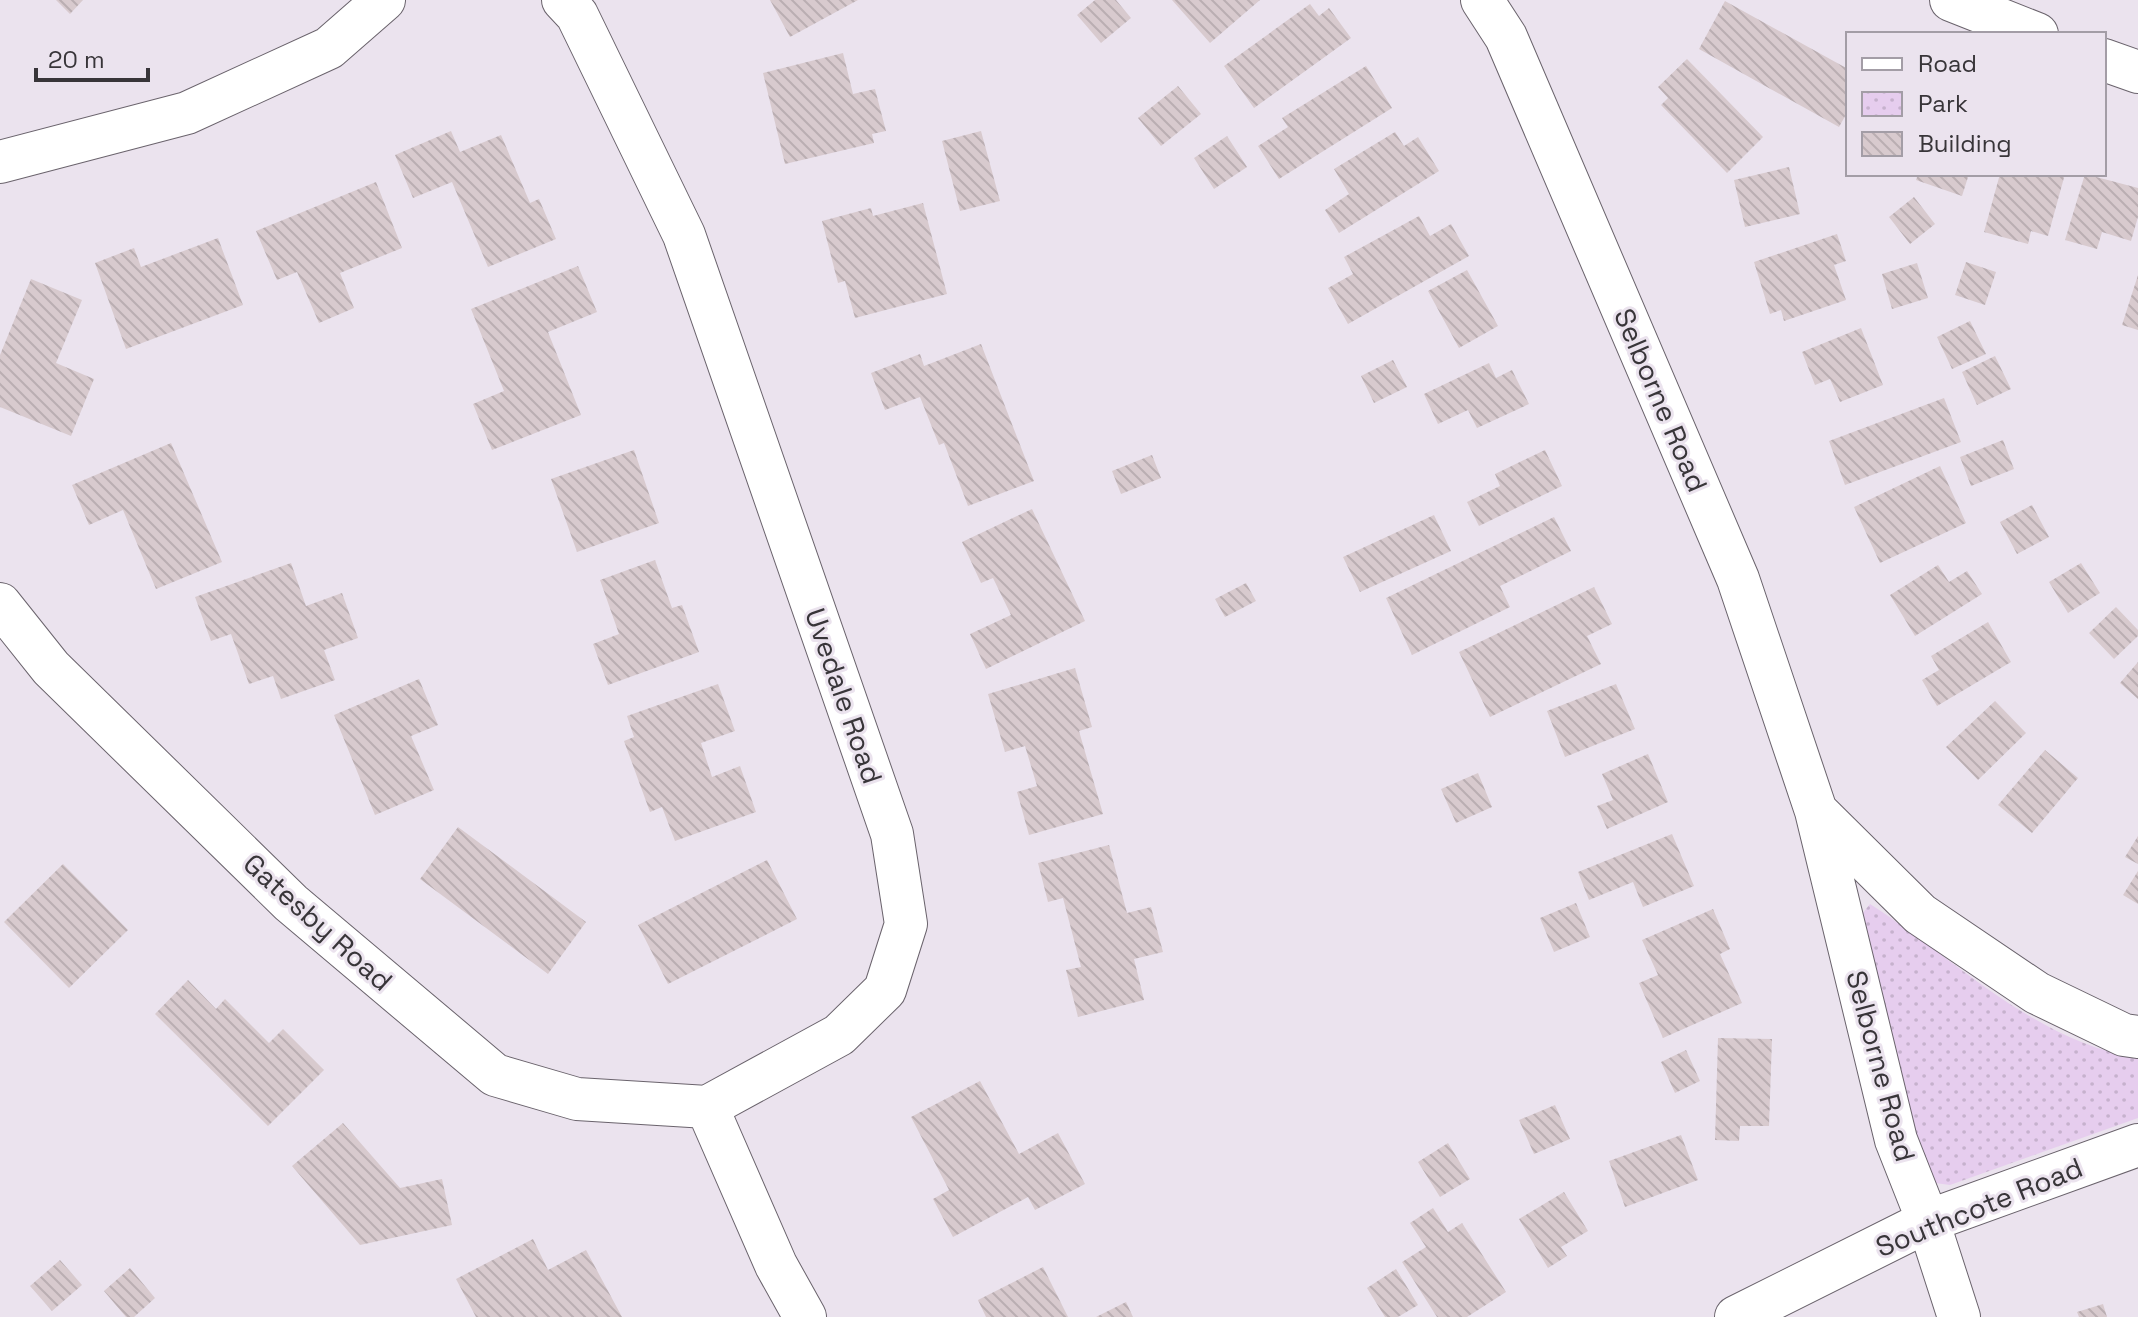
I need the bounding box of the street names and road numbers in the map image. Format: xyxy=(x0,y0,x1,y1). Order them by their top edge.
street label: Selborne Road xyxy=(1606,303,1716,497)
street label: Uvedale Road xyxy=(797,604,891,788)
street label: Gatesby Road xyxy=(236,846,400,998)
street label: Selborne Road xyxy=(1838,967,1924,1165)
street label: Southcote Road xyxy=(1870,1149,2088,1265)

